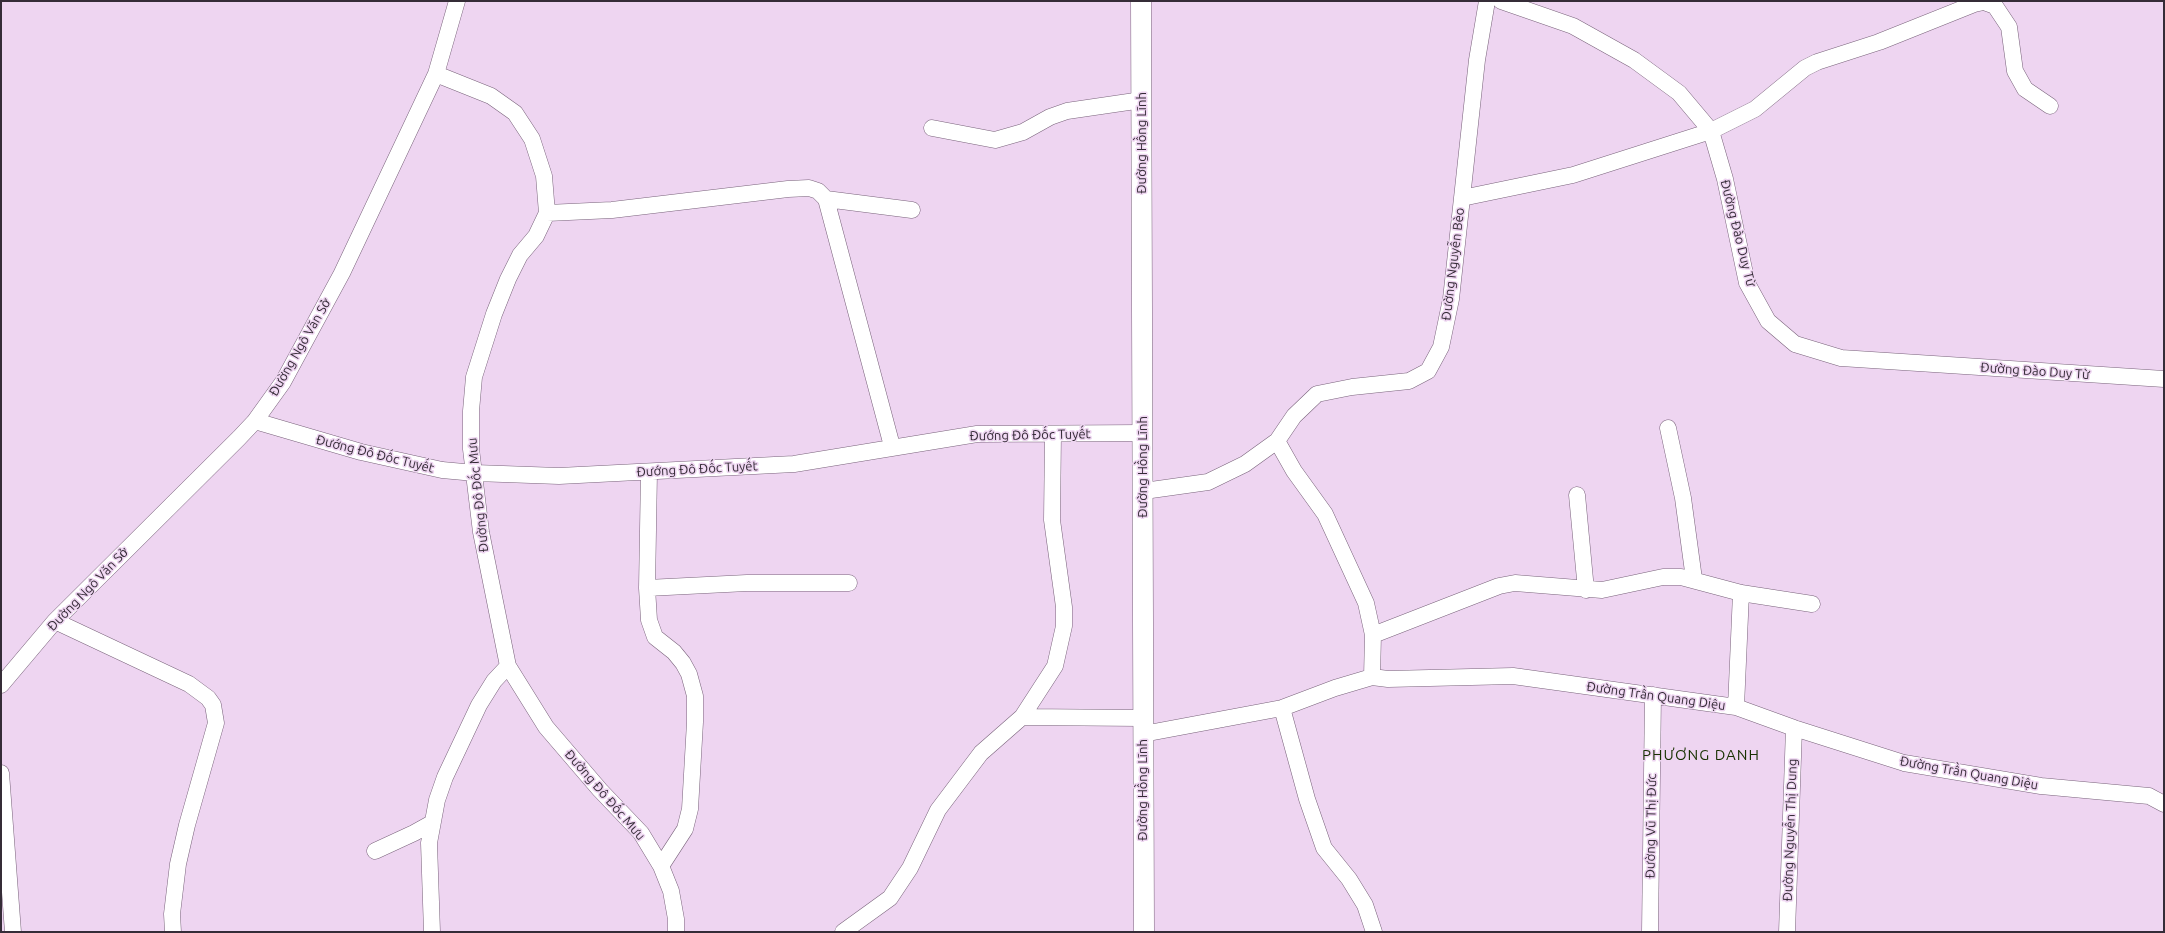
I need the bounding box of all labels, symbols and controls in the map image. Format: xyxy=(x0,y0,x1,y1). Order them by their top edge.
street label: Đường Hồng Lĩnh xyxy=(1134,92,1150,194)
street label: Đường Đào Duy Từ xyxy=(1717,178,1759,288)
street label: Đường Nguyễn Bèo xyxy=(1438,207,1468,321)
street label: Đường Ngô Văn Sở xyxy=(266,295,334,399)
street label: Đường Đào Duy Từ xyxy=(1980,359,2090,383)
street label: Đường Hồng Lĩnh xyxy=(1135,416,1151,518)
street label: Đướng Đô Đốc Tuyết xyxy=(969,426,1091,444)
street label: Đướng Đô Đốc Tuyết xyxy=(314,432,436,476)
street label: Đường Đô Đốc Mưu xyxy=(464,437,492,553)
street label: Đướng Đô Đốc Tuyết xyxy=(636,458,758,480)
street label: Đường Ngô Văn Sở xyxy=(44,544,132,634)
street label: Đường Trần Quang Diệu xyxy=(1585,679,1727,713)
street label: Đường Hồng Lĩnh xyxy=(1135,739,1151,841)
district label: PHƯƠNG DANH xyxy=(1642,746,1760,764)
street label: Đường Đô Đốc Mưu xyxy=(561,747,649,843)
street label: Đường Trần Quang Diệu xyxy=(1899,753,2039,793)
street label: Đường Nguyễn Thị Dung xyxy=(1780,758,1800,902)
street label: Đường Vũ Thị Đức xyxy=(1642,773,1660,879)

